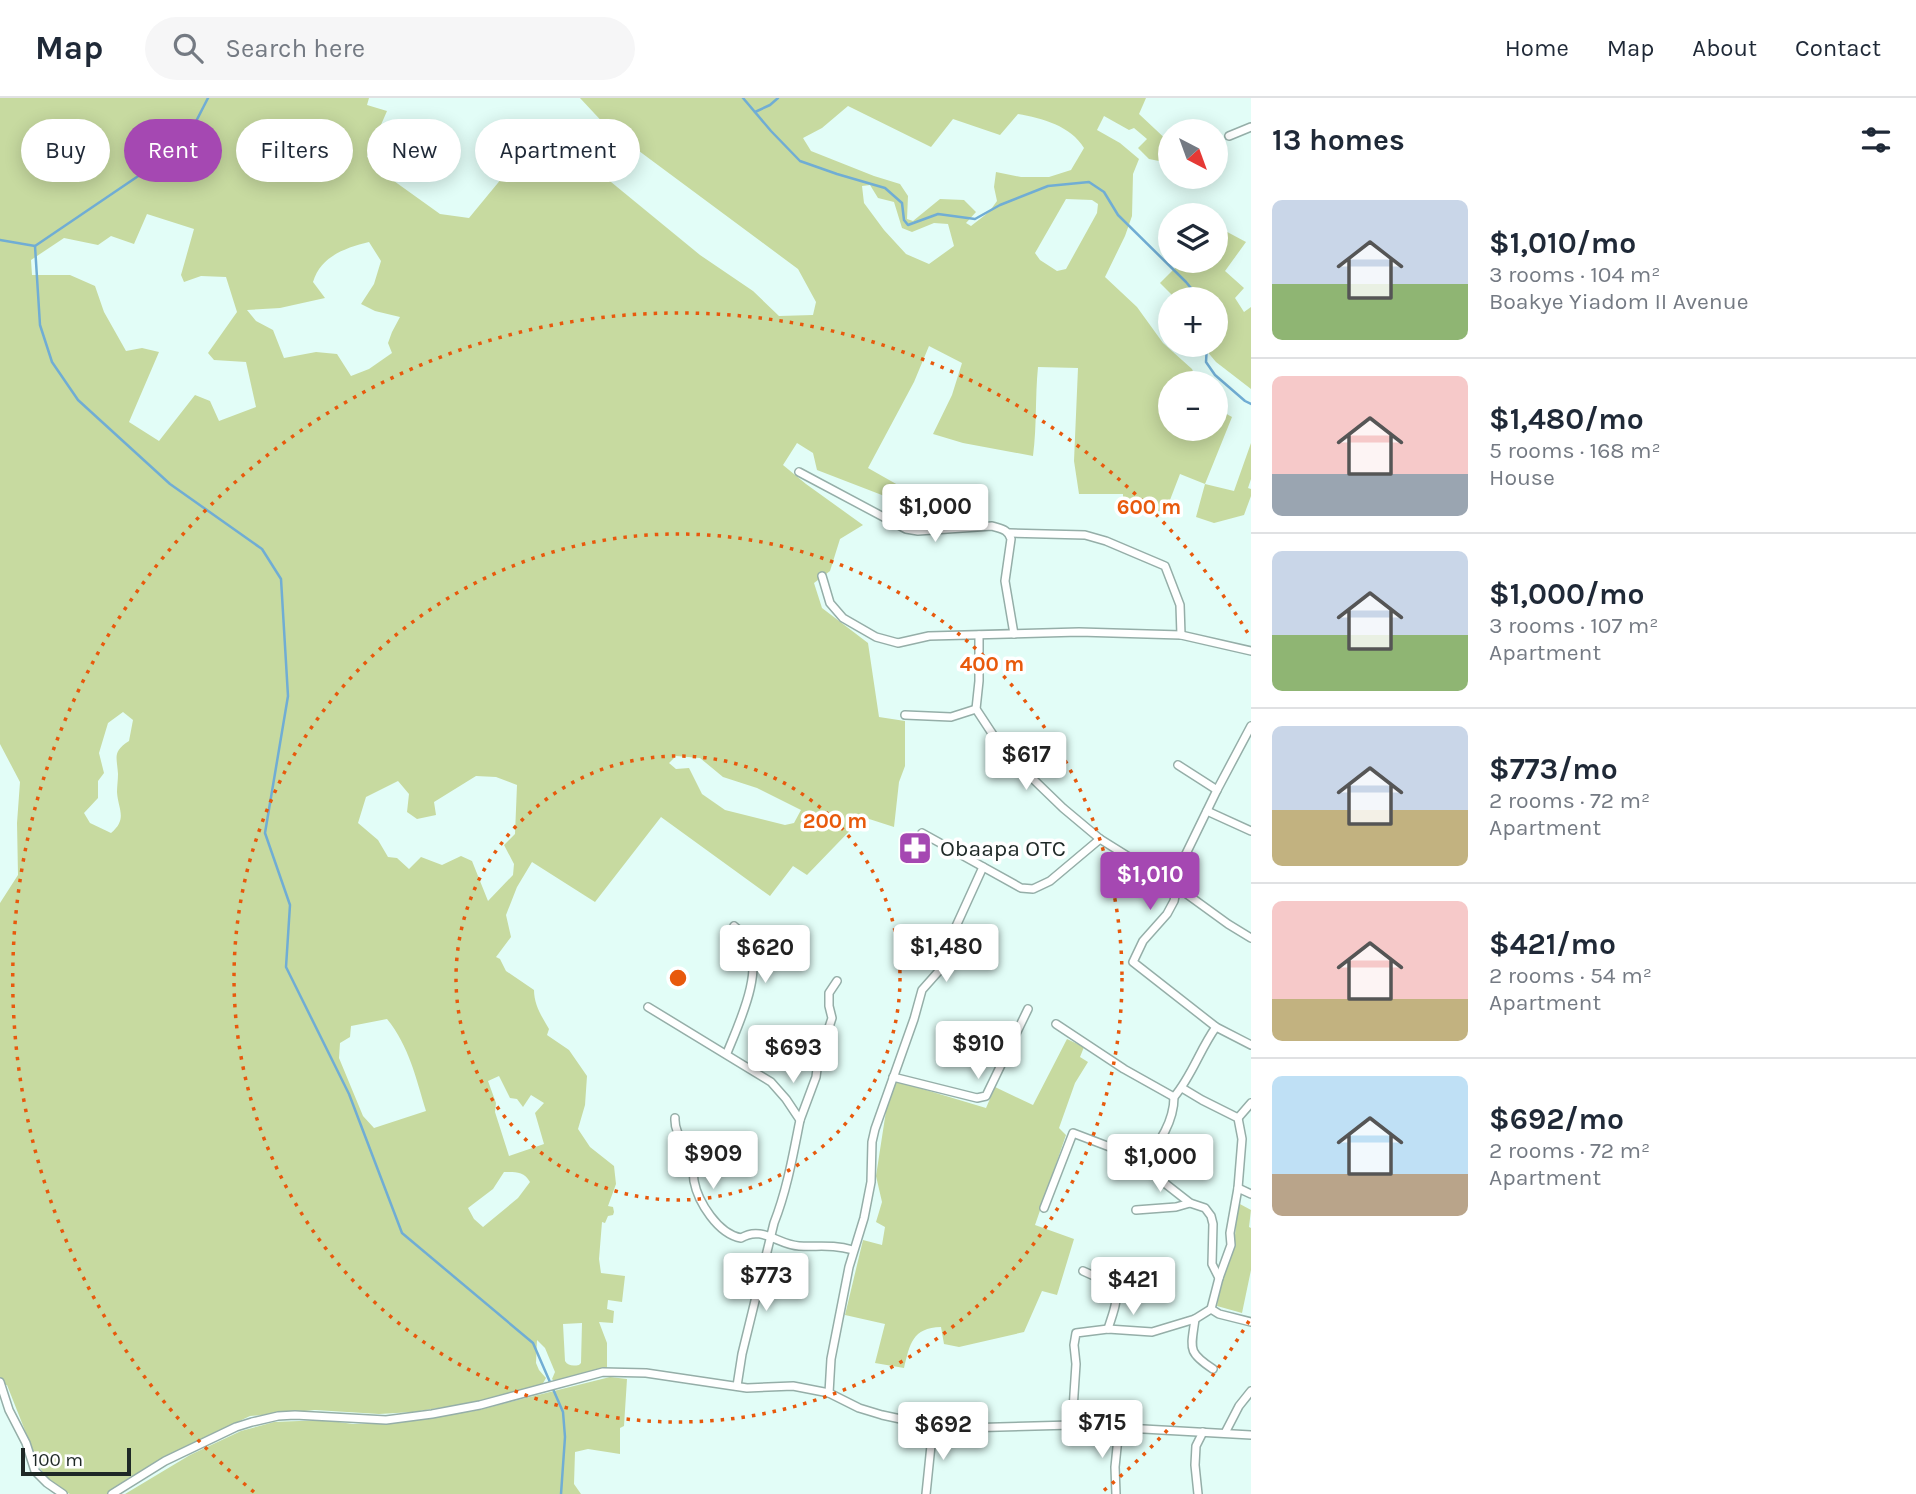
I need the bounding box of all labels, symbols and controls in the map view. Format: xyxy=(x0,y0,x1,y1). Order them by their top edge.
search box xyxy=(145,17,635,80)
text: Map xyxy=(35,29,103,67)
icon: search xyxy=(169,29,207,67)
text: Search here xyxy=(225,33,365,64)
text: Home xyxy=(1505,34,1569,62)
text: Map xyxy=(1607,34,1654,62)
text: About xyxy=(1692,34,1757,62)
text: Contact xyxy=(1795,34,1881,62)
chip: Buy xyxy=(21,119,110,182)
chip: Rent xyxy=(124,119,222,182)
chip: Filters xyxy=(236,119,353,182)
chip: New xyxy=(367,119,461,182)
chip: Apartment xyxy=(475,119,640,182)
north arrow xyxy=(1158,119,1228,189)
map controls xyxy=(1158,119,1228,441)
icon: filters xyxy=(1857,121,1895,159)
text: 13 homes xyxy=(1272,122,1405,158)
button: layers xyxy=(1158,203,1228,273)
text: $1,010/mo xyxy=(1489,225,1636,261)
icon: home xyxy=(1328,228,1412,312)
text: 3 rooms · 104 m² xyxy=(1489,261,1660,288)
button: + xyxy=(1158,287,1228,357)
text: Boakye Yiadom II Avenue xyxy=(1489,288,1748,315)
button: − xyxy=(1158,371,1228,441)
text: $1,480/mo xyxy=(1489,401,1644,437)
icon: home xyxy=(1328,404,1412,488)
text: 5 rooms · 168 m² xyxy=(1489,437,1661,464)
text: House xyxy=(1489,464,1555,491)
pin: $1,000 xyxy=(878,484,992,544)
text: $1,000 xyxy=(898,493,972,520)
text: 600 m xyxy=(1117,495,1181,519)
text: $1,000/mo xyxy=(1489,576,1644,612)
icon: home xyxy=(1328,579,1412,663)
text: 3 rooms · 107 m² xyxy=(1489,612,1658,639)
text: Apartment xyxy=(1489,639,1601,666)
text: 400 m xyxy=(960,652,1024,676)
pin: $617 xyxy=(985,732,1067,792)
text: $617 xyxy=(1001,741,1051,768)
text: $773/mo xyxy=(1489,751,1618,787)
icon: home xyxy=(1328,754,1412,838)
text: 2 rooms · 72 m² xyxy=(1489,787,1650,814)
text: 200 m xyxy=(803,809,867,833)
text: Apartment xyxy=(1489,814,1601,841)
pharmacy icon: Obaapa OTC xyxy=(896,829,934,867)
place label: Obaapa OTC xyxy=(940,835,1066,862)
pin: $1,010 xyxy=(1093,852,1207,912)
text: $1,010 xyxy=(1116,861,1184,888)
pin: $1,480 xyxy=(889,924,1003,984)
pin: $620 xyxy=(724,926,806,985)
text: $421/mo xyxy=(1489,926,1616,962)
icon: home xyxy=(1328,929,1412,1013)
text: $1,480 xyxy=(910,933,982,960)
text: $620 xyxy=(736,934,794,961)
text: 2 rooms · 54 m² xyxy=(1489,962,1652,989)
centre of rings xyxy=(666,966,690,990)
text: Apartment xyxy=(1489,989,1601,1016)
pin: $910 xyxy=(937,1021,1019,1081)
pin: $693 xyxy=(752,1026,834,1085)
text: $910 xyxy=(952,1030,1004,1057)
text: $693 xyxy=(764,1034,822,1061)
text: $692/mo xyxy=(1489,1101,1624,1137)
icon: home xyxy=(1328,1104,1412,1188)
pin: $909 xyxy=(672,1132,754,1191)
pin: $1,000 xyxy=(1103,1134,1217,1194)
text: 2 rooms · 72 m² xyxy=(1489,1137,1650,1164)
text: $909 xyxy=(684,1140,742,1167)
text: $1,000 xyxy=(1123,1143,1197,1170)
text: Apartment xyxy=(1489,1164,1601,1191)
pin: $773 xyxy=(725,1254,807,1313)
pin: $421 xyxy=(1092,1258,1174,1317)
text: $773 xyxy=(739,1262,793,1289)
text: $421 xyxy=(1107,1266,1159,1293)
pin: $715 xyxy=(1061,1400,1143,1460)
pin: $692 xyxy=(902,1402,984,1462)
text: $715 xyxy=(1078,1409,1126,1436)
text: $692 xyxy=(914,1411,972,1438)
scale bar xyxy=(21,1445,131,1477)
text: 100 m xyxy=(32,1449,83,1471)

